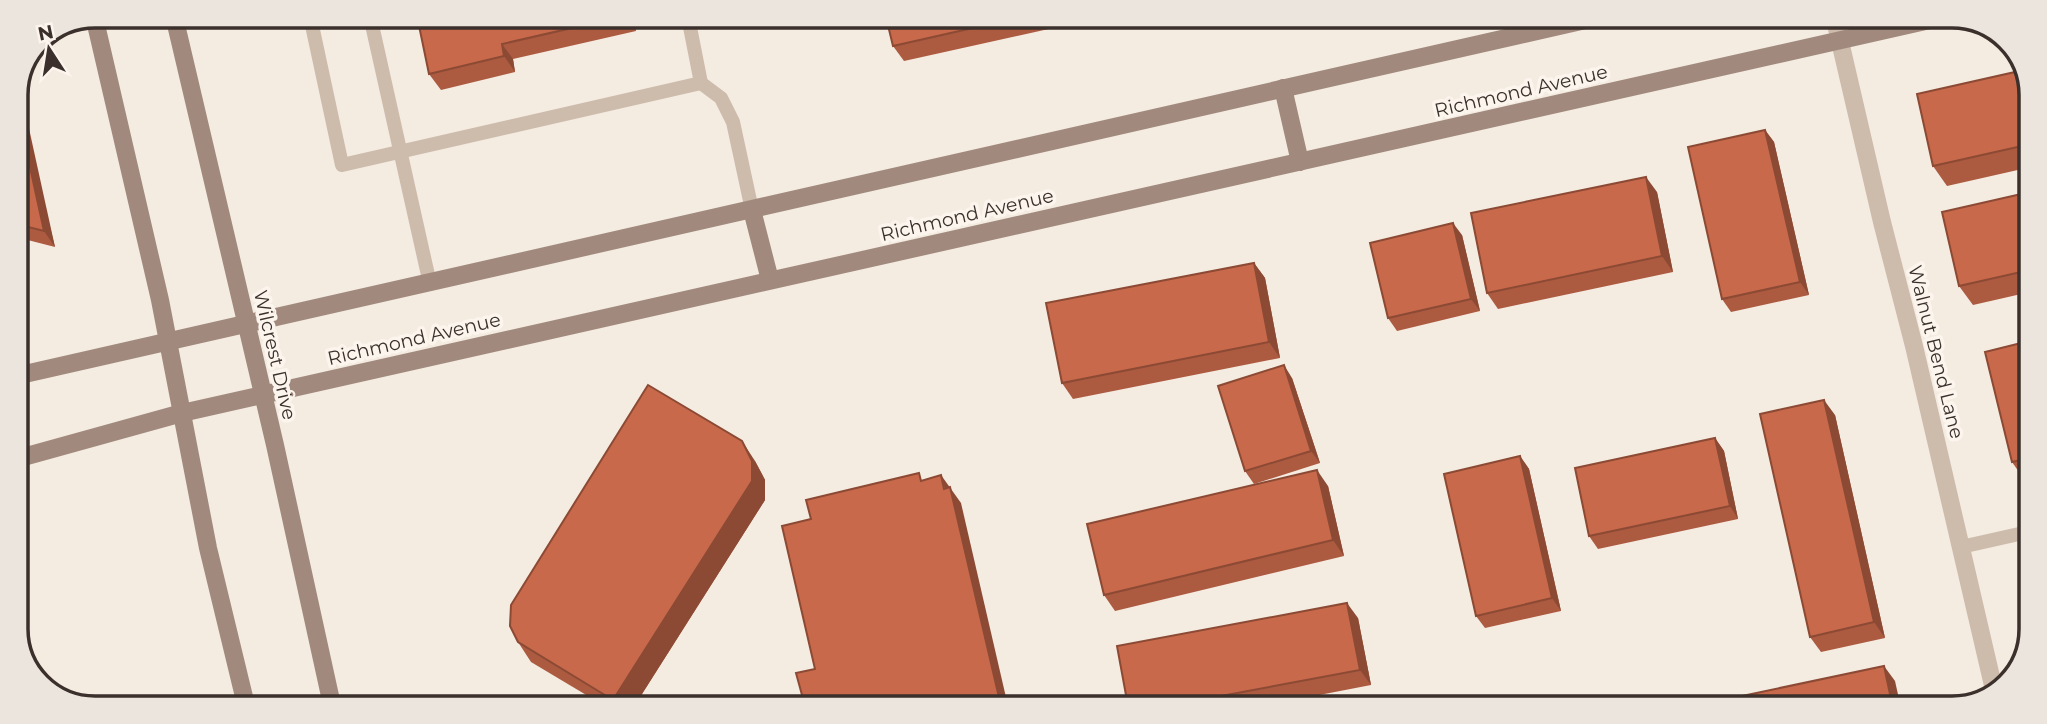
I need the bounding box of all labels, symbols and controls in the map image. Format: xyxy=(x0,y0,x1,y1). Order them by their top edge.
north arrow xyxy=(14,14,84,84)
text: N xyxy=(36,20,55,46)
street label: Richmond Avenue xyxy=(1432,60,1610,122)
street label: Richmond Avenue xyxy=(878,184,1056,246)
street label: Walnut Bend Lane xyxy=(1903,263,1969,441)
street label: Wilcrest Drive xyxy=(249,288,301,422)
street label: Richmond Avenue xyxy=(325,308,503,370)

